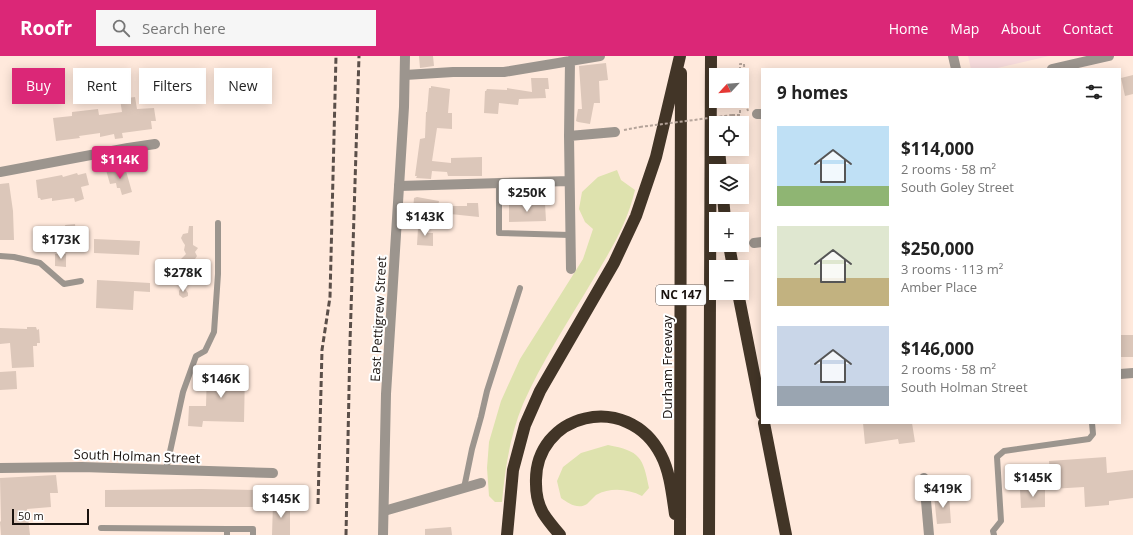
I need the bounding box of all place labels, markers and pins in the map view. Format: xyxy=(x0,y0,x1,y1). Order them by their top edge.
pin: $114K xyxy=(92,146,148,180)
pin: $250K xyxy=(499,179,555,213)
pin: $143K xyxy=(397,203,453,237)
pin: $173K xyxy=(33,226,89,260)
pin: $278K xyxy=(155,259,211,293)
pin: $146K xyxy=(193,365,249,399)
pin: $145K xyxy=(1005,464,1061,498)
pin: $419K xyxy=(915,475,971,509)
pin: $145K xyxy=(253,485,309,519)

